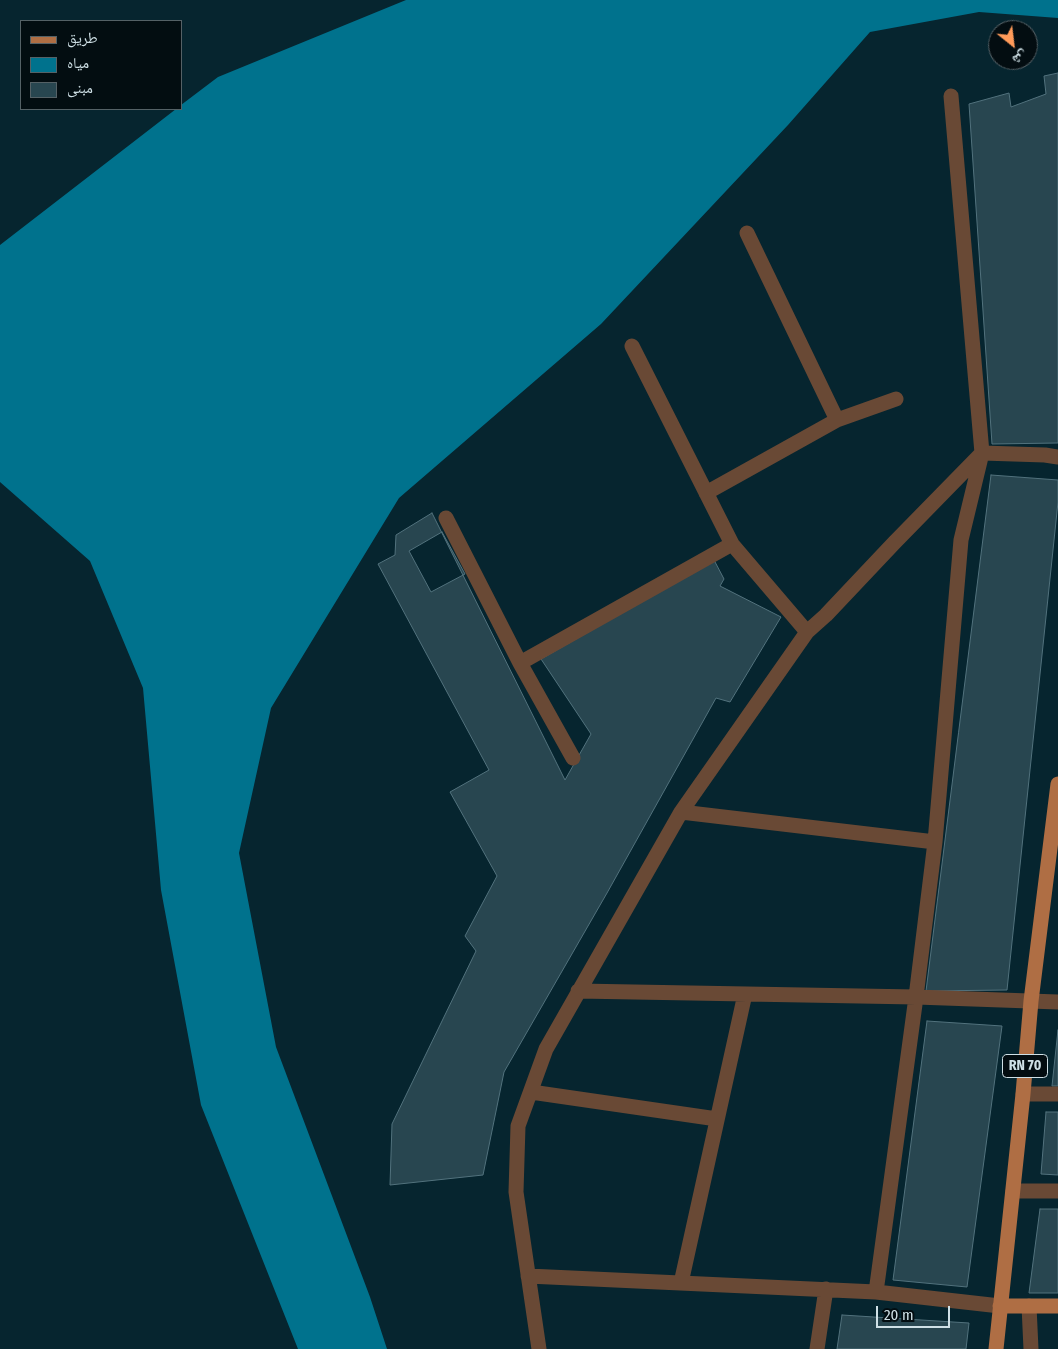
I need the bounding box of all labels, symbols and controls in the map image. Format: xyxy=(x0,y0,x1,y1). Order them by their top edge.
legend xyxy=(20,20,182,110)
north arrow xyxy=(988,20,1038,70)
text: طريق xyxy=(67,29,98,47)
text: ش xyxy=(1009,47,1031,69)
text: مياه xyxy=(67,54,89,72)
text: مبنى xyxy=(67,79,93,97)
road number: RN 70 xyxy=(1002,1054,1048,1078)
scale bar xyxy=(878,1296,952,1328)
text: 20 m xyxy=(884,1306,914,1324)

